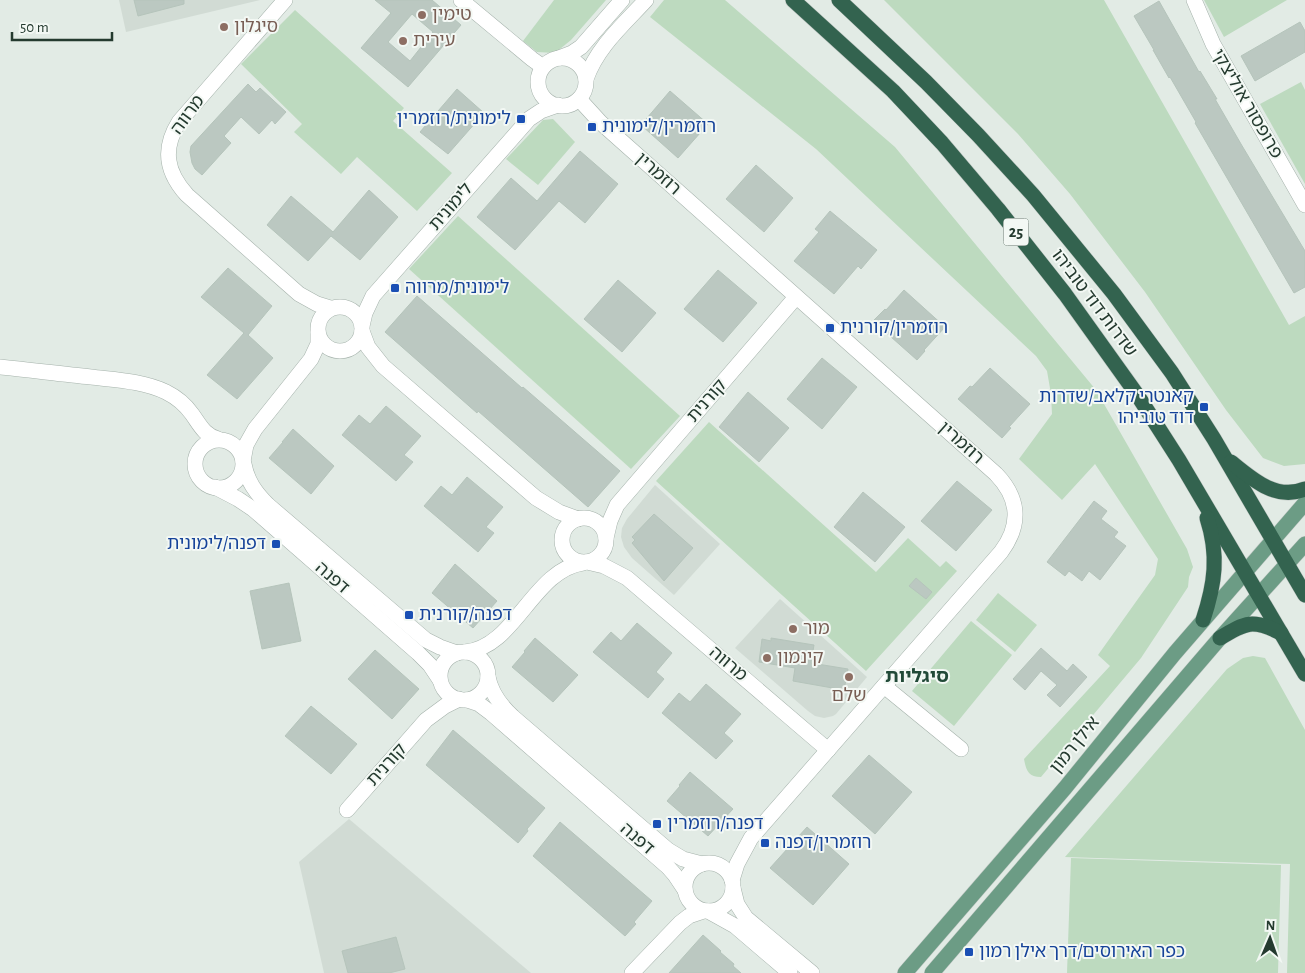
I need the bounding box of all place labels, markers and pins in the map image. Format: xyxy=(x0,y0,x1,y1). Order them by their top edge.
place label: טימין xyxy=(432,6,472,24)
marker: טימין xyxy=(416,9,428,21)
place label: סיגלון xyxy=(234,17,278,36)
marker: סיגלון xyxy=(218,21,230,33)
place label: עירית xyxy=(413,32,455,50)
marker: עירית xyxy=(397,35,409,47)
place label: לימונית/רוזמרין xyxy=(397,109,511,128)
marker: לימונית/רוזמרין xyxy=(515,113,527,125)
place label: רוזמרין/לימונית xyxy=(602,117,716,136)
marker: רוזמרין/לימונית xyxy=(586,121,598,133)
place label: לימונית/מרווה xyxy=(405,278,509,297)
marker: לימונית/מרווה xyxy=(389,282,401,294)
place label: רוזמרין/קורנית xyxy=(840,319,948,337)
marker: רוזמרין/קורנית xyxy=(824,322,836,334)
place label: קאנטרי קלאב/שדרות דוד טוביהו xyxy=(1039,387,1194,427)
marker: קאנטרי קלאב/שדרות דוד טוביהו xyxy=(1198,401,1210,413)
place label: דפנה/לימונית xyxy=(167,534,266,553)
marker: דפנה/לימונית xyxy=(270,538,282,550)
place label: דפנה/קורנית xyxy=(419,606,512,624)
marker: דפנה/קורנית xyxy=(403,609,415,621)
place label: מור xyxy=(803,620,830,638)
marker: מור xyxy=(787,623,799,635)
place label: קינמון xyxy=(777,649,824,667)
marker: קינמון xyxy=(761,652,773,664)
marker: שלם xyxy=(843,671,855,683)
place label: שלם xyxy=(832,686,866,705)
place label: דפנה/רוזמרין xyxy=(667,815,764,833)
marker: דפנה/רוזמרין xyxy=(651,818,663,830)
place label: רוזמרין/דפנה xyxy=(775,834,872,852)
marker: רוזמרין/דפנה xyxy=(759,837,771,849)
place label: כפר האירוסים/דרך אילן רמון xyxy=(979,942,1185,961)
marker: כפר האירוסים/דרך אילן רמון xyxy=(963,946,975,958)

